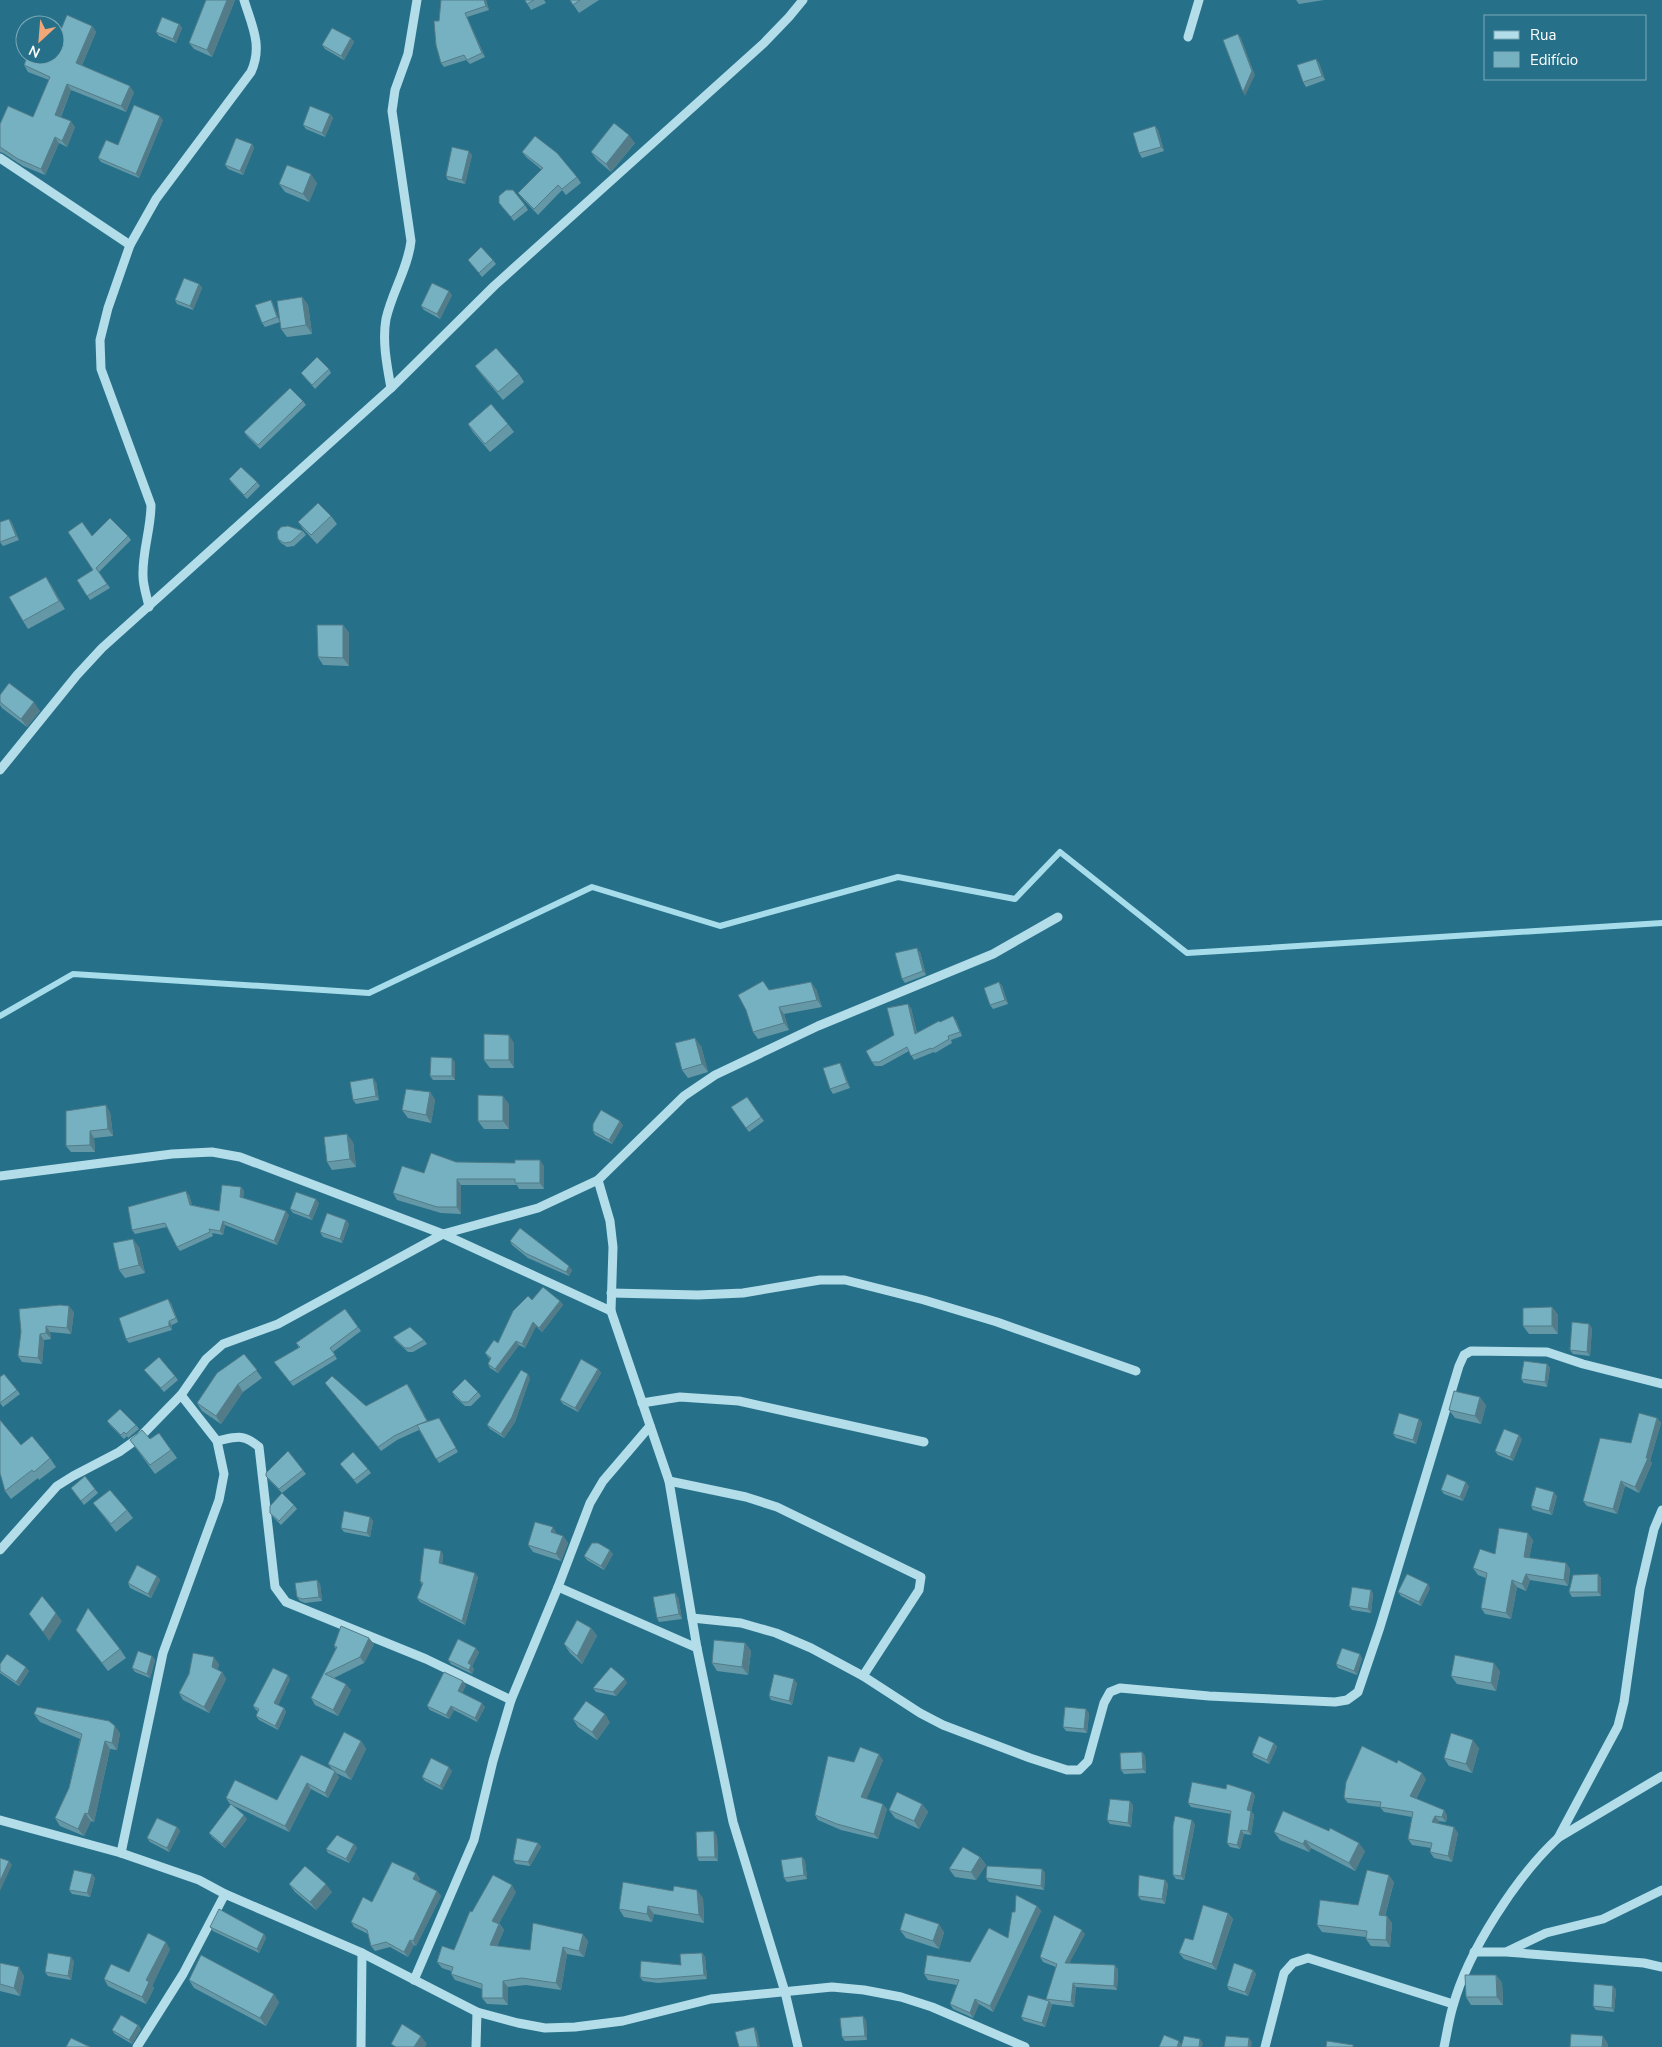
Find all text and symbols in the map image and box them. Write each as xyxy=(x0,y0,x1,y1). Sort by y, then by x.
north arrow xyxy=(15,15,65,65)
legend xyxy=(1484,15,1647,80)
text: Rua xyxy=(1530,25,1556,45)
text: N xyxy=(26,40,43,62)
text: Edifício xyxy=(1530,50,1578,70)

